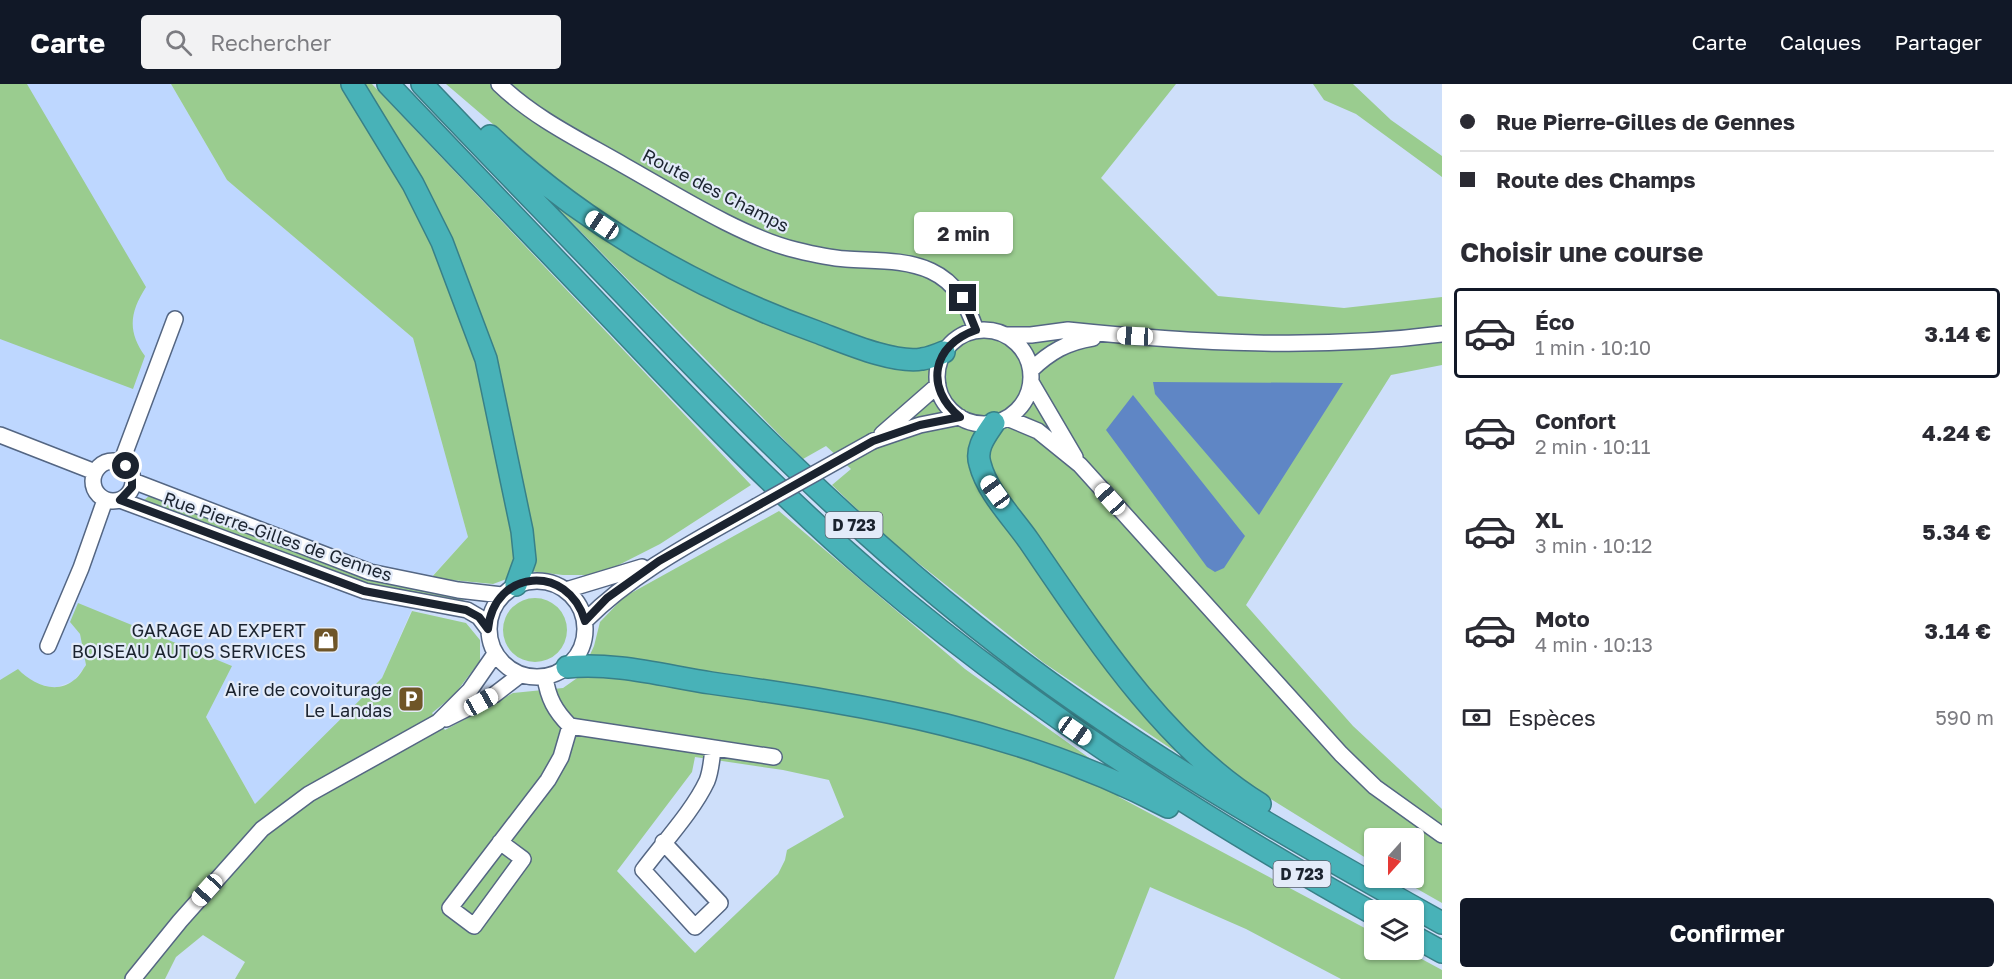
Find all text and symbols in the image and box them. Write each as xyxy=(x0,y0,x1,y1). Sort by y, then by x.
search box xyxy=(141,15,561,69)
text: Carte xyxy=(30,26,105,59)
icon: search xyxy=(162,26,195,59)
text: Rechercher xyxy=(210,29,331,56)
text: Carte xyxy=(1691,29,1747,55)
text: Calques xyxy=(1780,29,1861,55)
text: Partager xyxy=(1894,29,1982,55)
text: Rue Pierre-Gilles de Gennes xyxy=(1496,108,1795,135)
street label: Route des Champs xyxy=(639,144,793,236)
text: Route des Champs xyxy=(1496,166,1696,193)
car xyxy=(582,207,622,243)
callout: 2 min xyxy=(914,211,1012,253)
text: 2 min xyxy=(937,221,990,245)
text: Choisir une course xyxy=(1460,236,1703,268)
route end xyxy=(949,284,976,311)
icon: car xyxy=(1463,306,1517,360)
text: Éco xyxy=(1535,308,1574,335)
text: 3.14 € xyxy=(1924,320,1991,347)
car xyxy=(1117,326,1153,346)
text: 1 min · 10:10 xyxy=(1535,335,1651,359)
icon: car xyxy=(1463,405,1517,459)
text: Confort xyxy=(1535,407,1616,434)
text: 4.24 € xyxy=(1922,419,1991,446)
text: 2 min · 10:11 xyxy=(1535,434,1650,458)
route start xyxy=(112,452,139,479)
car xyxy=(977,472,1013,512)
car xyxy=(1091,480,1129,518)
street label: Rue Pierre-Gilles de Gennes xyxy=(161,486,395,586)
icon: car xyxy=(1463,504,1517,558)
text: XL xyxy=(1535,506,1563,533)
road number: D 723 xyxy=(826,512,882,538)
text: 5.34 € xyxy=(1922,518,1991,545)
text: 3 min · 10:12 xyxy=(1535,533,1652,557)
icon: car xyxy=(1463,603,1517,657)
text: Moto xyxy=(1535,605,1590,632)
text: 3.14 € xyxy=(1924,617,1991,644)
place label: GARAGE AD EXPERT BOISEAU AUTOS SERVICES xyxy=(72,619,306,662)
shop icon: GARAGE AD EXPERT BOISEAU AUTOS SERVICES xyxy=(311,625,341,655)
text: 4 min · 10:13 xyxy=(1535,632,1653,656)
place label: Aire de covoiturage Le Landas xyxy=(225,678,392,721)
parking icon: Aire de covoiturage Le Landas xyxy=(396,684,426,714)
car xyxy=(461,685,501,719)
icon: cash xyxy=(1460,701,1493,734)
text: Espèces xyxy=(1508,704,1596,731)
text: 590 m xyxy=(1935,705,1994,729)
car xyxy=(1055,713,1095,749)
north arrow xyxy=(1364,828,1424,888)
map controls xyxy=(1364,828,1424,960)
road number: D 723 xyxy=(1274,861,1330,887)
car xyxy=(188,871,226,909)
button: Confirmer xyxy=(1460,898,1994,967)
button: layers xyxy=(1364,900,1424,960)

